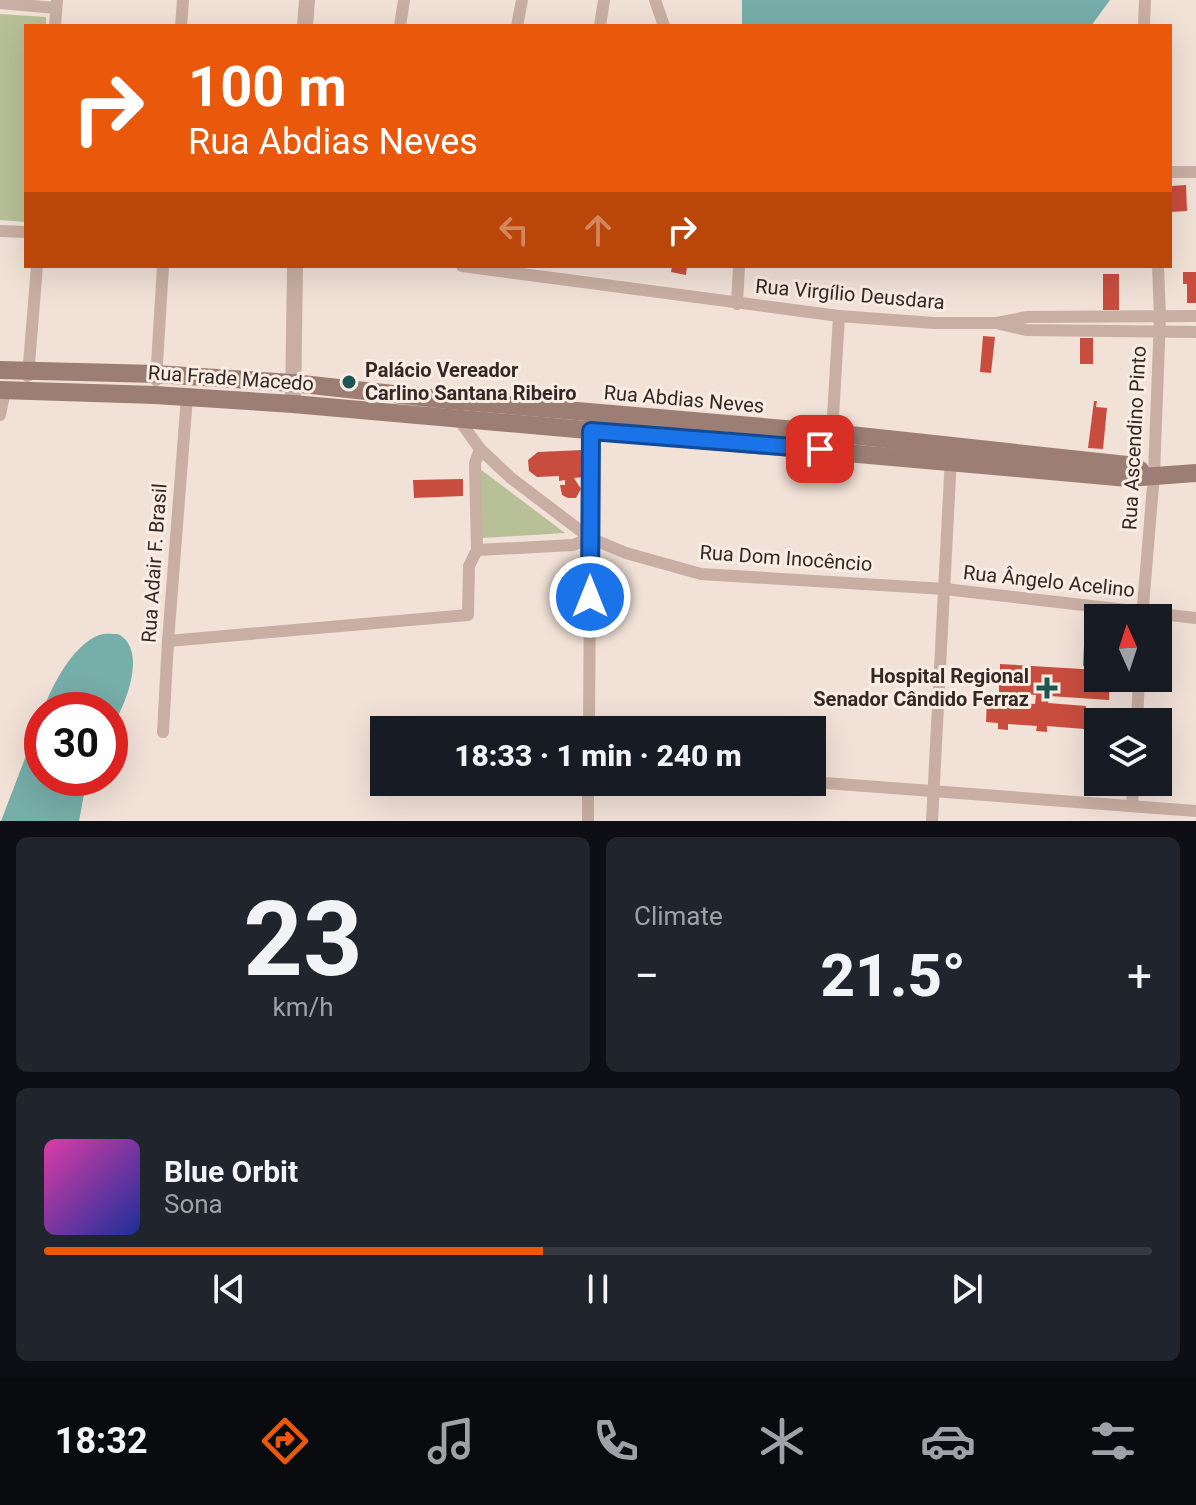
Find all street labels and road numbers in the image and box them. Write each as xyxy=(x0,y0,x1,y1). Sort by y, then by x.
street label: Rua Virgílio Deusdara xyxy=(754,274,946,314)
street label: Rua Ascendino Pinto xyxy=(1117,345,1151,531)
street label: Rua Frade Macedo xyxy=(147,360,315,396)
street label: Rua Abdias Neves xyxy=(603,380,765,418)
street label: Rua Adair F. Brasil xyxy=(136,482,172,644)
street label: Rua Dom Inocêncio xyxy=(699,540,873,576)
street label: Rua Ângelo Acelino xyxy=(962,560,1136,602)

